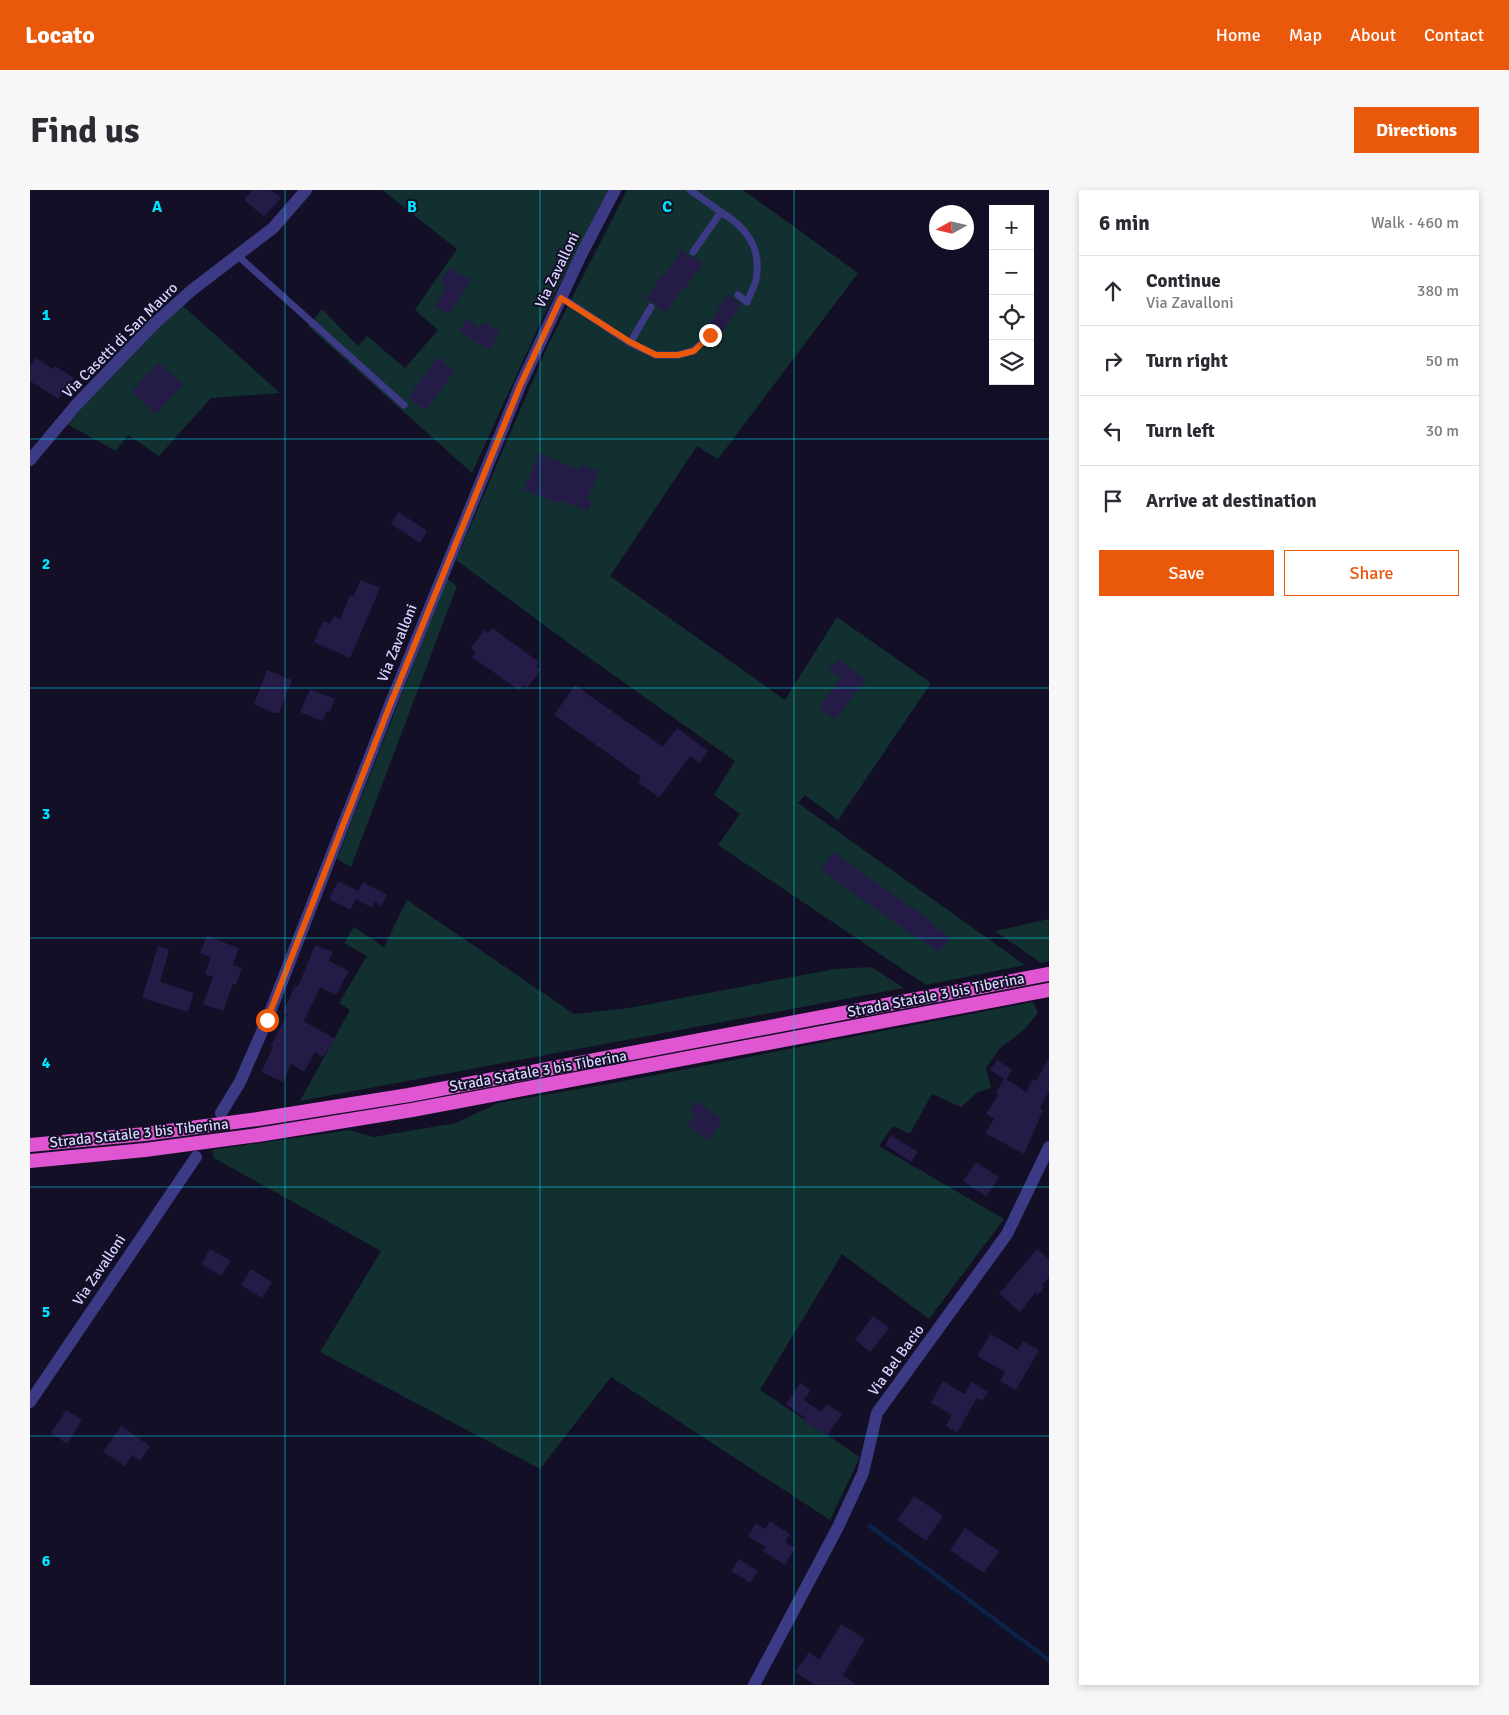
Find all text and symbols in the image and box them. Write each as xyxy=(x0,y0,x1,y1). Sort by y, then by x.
text: Locato xyxy=(25,20,95,50)
text: Home xyxy=(1216,24,1261,46)
text: Map xyxy=(1289,24,1322,46)
text: About xyxy=(1350,24,1396,46)
text: Contact xyxy=(1424,24,1484,46)
button: Directions xyxy=(1354,107,1479,153)
text: Find us xyxy=(30,109,140,152)
text: A xyxy=(152,197,163,217)
text: B xyxy=(407,197,417,217)
text: C xyxy=(662,197,672,217)
north arrow xyxy=(929,205,974,250)
map controls xyxy=(989,205,1034,385)
button: + xyxy=(989,205,1034,250)
text: 6 min xyxy=(1099,210,1150,236)
text: Walk · 460 m xyxy=(1371,213,1459,233)
street label: Via Zavalloni xyxy=(531,229,583,311)
button: − xyxy=(989,250,1034,295)
text: Continue xyxy=(1146,269,1221,293)
icon: ahead xyxy=(1099,277,1127,305)
street label: Via Casetti di San Mauro xyxy=(59,278,182,401)
text: 380 m xyxy=(1417,281,1459,301)
text: Via Zavalloni xyxy=(1146,293,1234,313)
button: locate xyxy=(989,295,1034,340)
text: 1 xyxy=(42,305,51,325)
route end xyxy=(699,324,722,347)
button: layers xyxy=(989,340,1034,385)
icon: right xyxy=(1099,347,1127,375)
text: Turn right xyxy=(1146,349,1228,373)
text: 50 m xyxy=(1425,351,1459,371)
icon: left xyxy=(1099,417,1127,445)
text: Turn left xyxy=(1146,419,1215,443)
text: 30 m xyxy=(1425,421,1459,441)
icon: arrive xyxy=(1099,487,1127,515)
text: Arrive at destination xyxy=(1146,489,1317,513)
button: Save xyxy=(1099,550,1274,596)
button: Share xyxy=(1284,550,1459,596)
text: 2 xyxy=(42,554,50,574)
street label: Via Zavalloni xyxy=(373,602,421,684)
text: 3 xyxy=(42,804,50,824)
street label: Strada Statale 3 bis Tiberina xyxy=(846,969,1026,1021)
route start xyxy=(256,1009,279,1032)
street label: Strada Statale 3 bis Tiberina xyxy=(448,1047,628,1095)
text: 4 xyxy=(42,1053,51,1073)
street label: Strada Statale 3 bis Tiberina xyxy=(49,1115,229,1151)
street label: Via Zavalloni xyxy=(69,1231,129,1309)
text: 5 xyxy=(42,1302,50,1322)
street label: Via Bel Bacio xyxy=(864,1321,928,1399)
text: 6 xyxy=(42,1551,51,1571)

